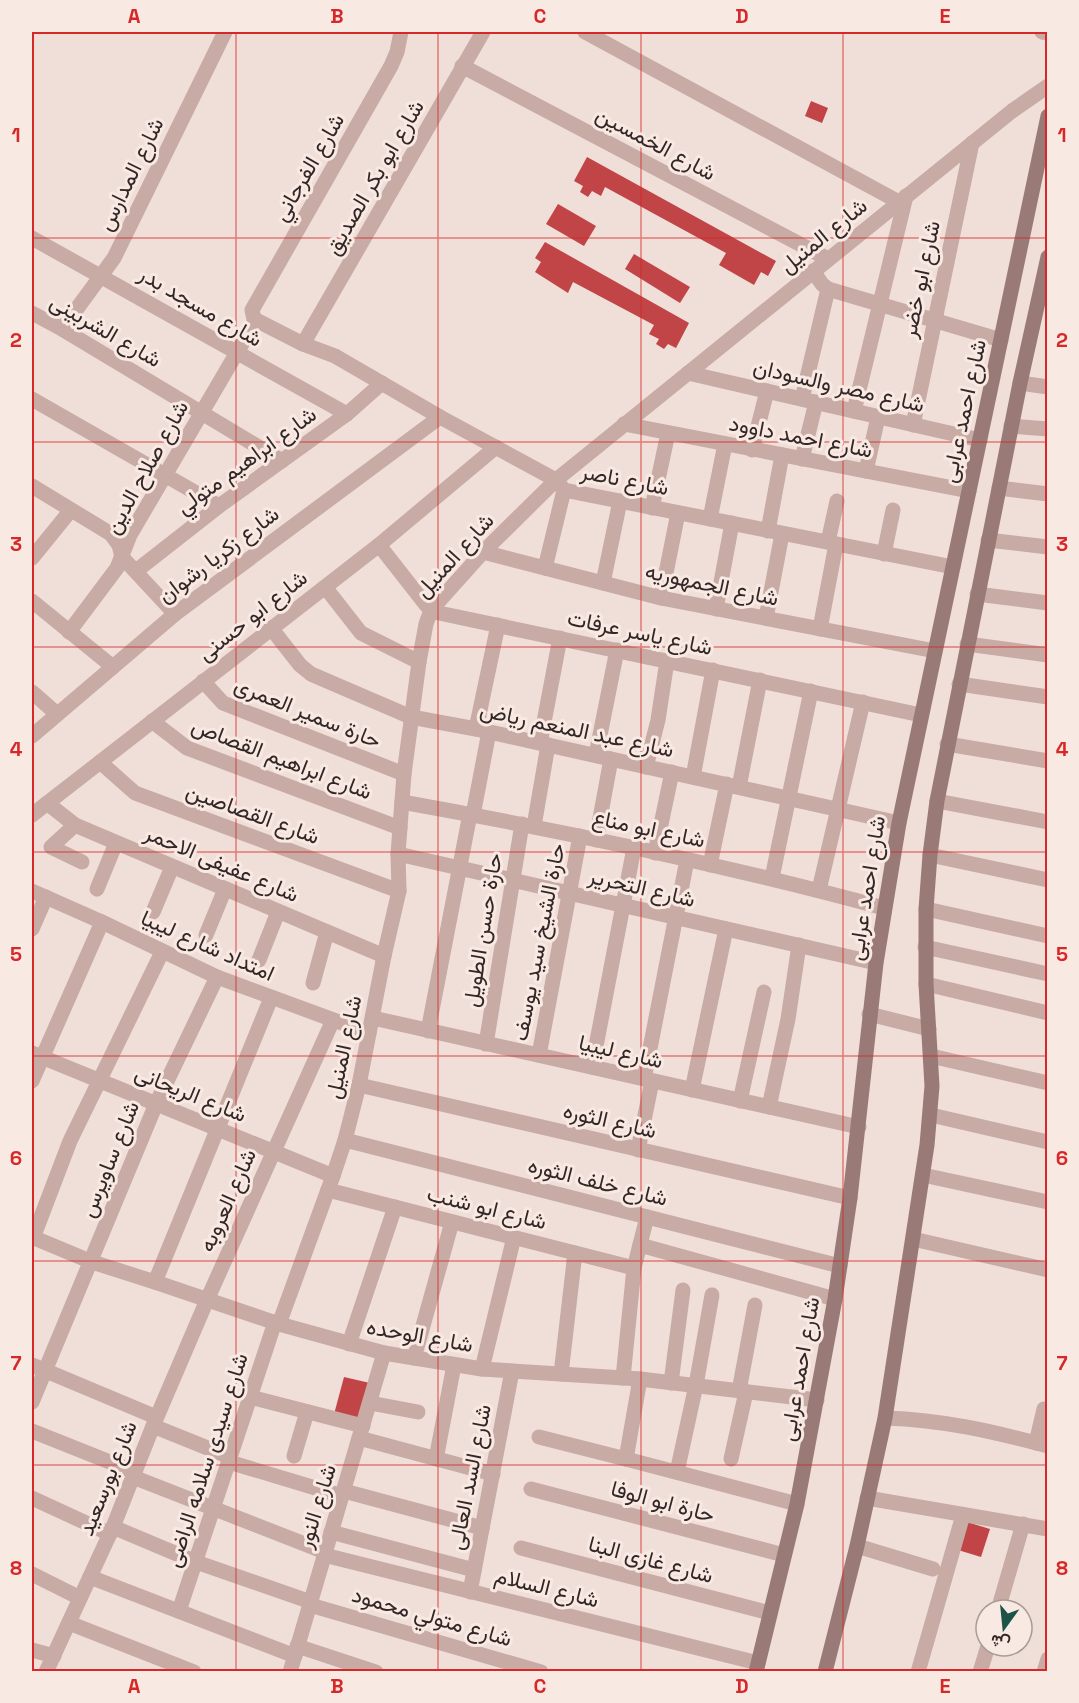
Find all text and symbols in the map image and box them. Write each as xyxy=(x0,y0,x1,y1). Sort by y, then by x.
text: A xyxy=(128,3,141,29)
text: B xyxy=(330,3,344,29)
text: C xyxy=(534,3,547,29)
text: D xyxy=(735,3,749,29)
text: E xyxy=(939,3,951,29)
street label: شارع ابو بكر الصديق xyxy=(318,94,431,260)
street label: شارع الخمسين xyxy=(591,100,721,187)
street label: شارع الفرجاني xyxy=(266,108,354,229)
street label: شارع المدارس xyxy=(91,113,170,236)
text: 1 xyxy=(11,122,21,148)
text: 1 xyxy=(1057,122,1067,148)
street label: شارع المنيل xyxy=(773,191,873,280)
street label: شارع ابو خضر xyxy=(894,218,947,341)
street label: شارع مسجد بدر xyxy=(133,259,268,354)
street label: شارع الشربينى xyxy=(45,287,167,374)
text: 2 xyxy=(10,327,22,353)
text: 2 xyxy=(1056,327,1068,353)
street label: شارع احمد عرابى xyxy=(934,337,993,486)
street label: شارع مصر والسودان xyxy=(750,352,927,419)
street label: شارع صلاح الدين xyxy=(98,395,195,539)
street label: شارع ابراهيم متولي xyxy=(170,400,325,524)
street label: شارع احمد داوود xyxy=(727,408,875,465)
street label: شارع ناصر xyxy=(578,457,671,502)
street label: شارع زكريا رشوان xyxy=(152,499,285,610)
street label: شارع المنيل xyxy=(409,507,500,604)
text: 3 xyxy=(10,531,22,557)
text: 3 xyxy=(1056,531,1068,557)
street label: شارع الجمهوريه xyxy=(643,556,781,613)
street label: شارع ابو حسنى xyxy=(191,563,313,667)
street label: شارع ياسر عرفات xyxy=(565,603,715,662)
street label: حارة سمير العمرى xyxy=(231,670,385,754)
street label: شارع عبد المنعم رياض xyxy=(477,695,677,764)
street label: شارع ابراهيم القصاص xyxy=(187,711,376,806)
text: 4 xyxy=(10,736,23,762)
text: 4 xyxy=(1056,736,1069,762)
street label: شارع القصاصين xyxy=(182,776,324,851)
street label: شارع ابو مناع xyxy=(590,802,708,855)
street label: شارع احمد عرابى xyxy=(841,814,892,962)
street label: شارع عفيفى الاحمر xyxy=(139,818,303,909)
street label: حارة الشيخ سيد يوسف xyxy=(505,841,572,1043)
street label: حارة حسن الطويل xyxy=(456,851,508,1009)
street label: شارع التحرير xyxy=(585,861,698,914)
street label: امتداد شارع ليبيا xyxy=(136,903,279,988)
text: 5 xyxy=(10,941,22,967)
text: 5 xyxy=(1056,941,1068,967)
street label: شارع المنيل xyxy=(318,993,369,1101)
street label: شارع ليبيا xyxy=(576,1028,666,1075)
street label: شارع الريحانى xyxy=(131,1058,251,1129)
street label: شارع الثوره xyxy=(560,1096,659,1145)
street label: شارع ساويرس xyxy=(73,1097,146,1222)
street label: شارع العروبه xyxy=(192,1144,263,1256)
text: 6 xyxy=(10,1145,22,1171)
text: 6 xyxy=(1056,1145,1068,1171)
street label: شارع خلف الثوره xyxy=(525,1150,671,1213)
street label: شارع ابو شنب xyxy=(424,1179,550,1236)
street label: شارع احمد عرابى xyxy=(773,1295,826,1444)
street label: شارع الوحده xyxy=(364,1312,476,1359)
street label: شارع سيدى سلامه الراضى xyxy=(158,1349,255,1571)
text: 7 xyxy=(10,1350,22,1376)
text: 7 xyxy=(1056,1350,1068,1376)
street label: شارع السد العالى xyxy=(441,1402,498,1552)
street label: شارع بورسعيد xyxy=(71,1416,144,1540)
street label: شارع النور xyxy=(290,1461,343,1553)
street label: حارة ابو الوفا xyxy=(608,1474,718,1528)
street label: شارع غازى البنا xyxy=(585,1529,716,1590)
text: 8 xyxy=(10,1555,22,1581)
text: 8 xyxy=(1056,1555,1068,1581)
street label: شارع السلام xyxy=(492,1561,602,1614)
street label: شارع متولي محمود xyxy=(347,1580,515,1657)
north arrow xyxy=(974,1598,1034,1658)
text: ش xyxy=(988,1629,1012,1655)
text: A xyxy=(128,1673,141,1699)
text: B xyxy=(330,1673,344,1699)
text: C xyxy=(534,1673,547,1699)
text: D xyxy=(735,1673,749,1699)
text: E xyxy=(939,1673,951,1699)

